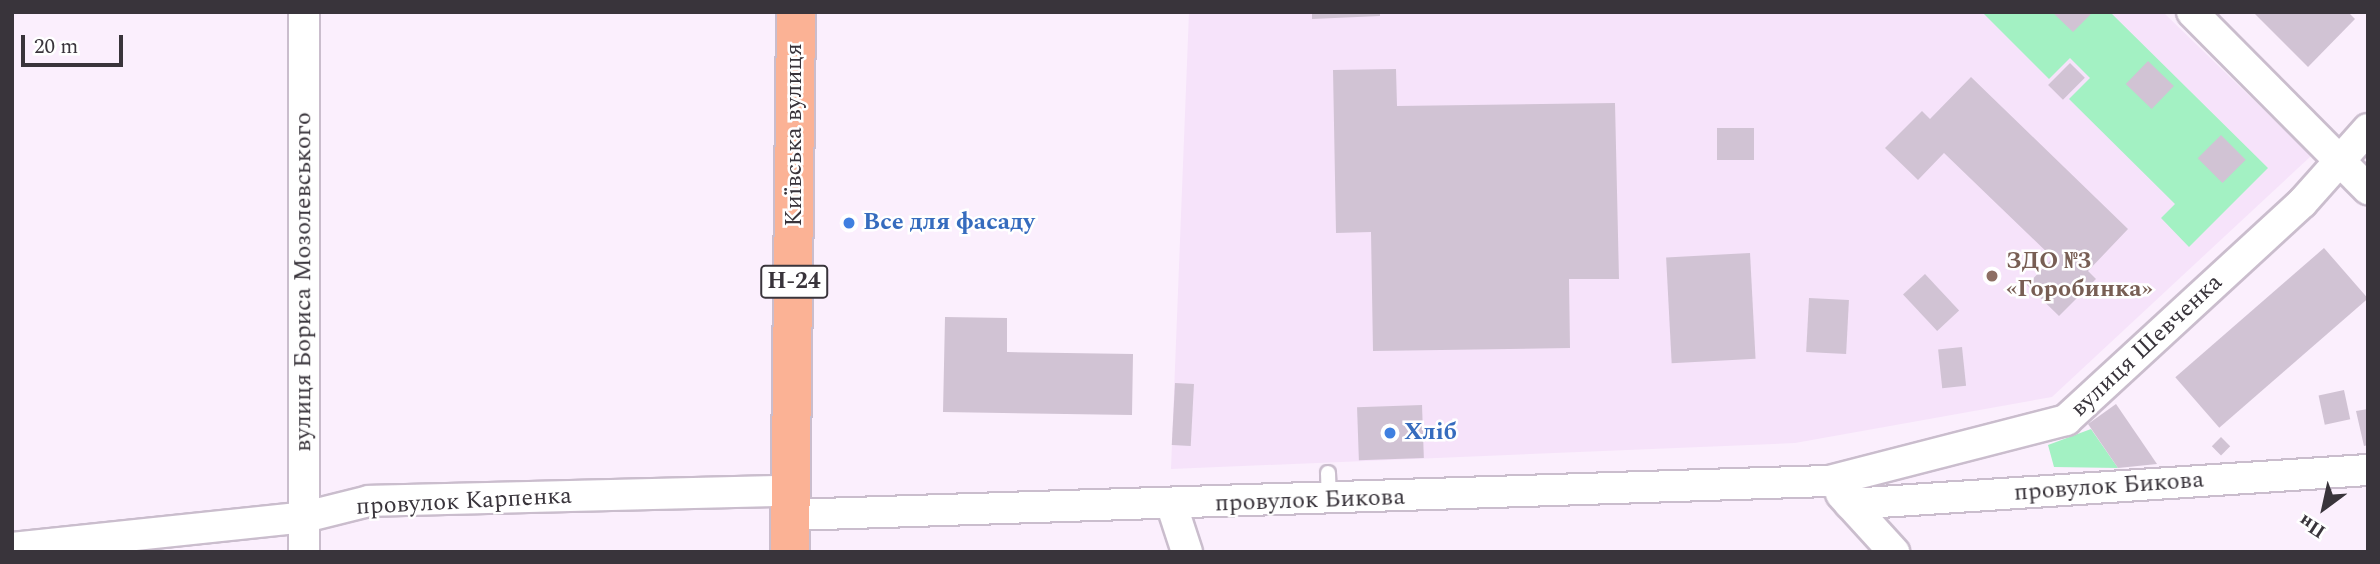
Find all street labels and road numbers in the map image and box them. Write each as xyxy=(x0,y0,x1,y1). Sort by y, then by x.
street label: Київська вулиця xyxy=(781,43,809,227)
street label: вулиця Бориса Мозолевського xyxy=(290,112,318,452)
road number: Н-24 xyxy=(759,262,829,302)
street label: вулиця Шевченка xyxy=(2065,268,2229,424)
street label: провулок Бикова xyxy=(2013,466,2205,508)
street label: провулок Карпенка xyxy=(355,482,573,522)
street label: провулок Бикова xyxy=(1214,483,1406,519)

